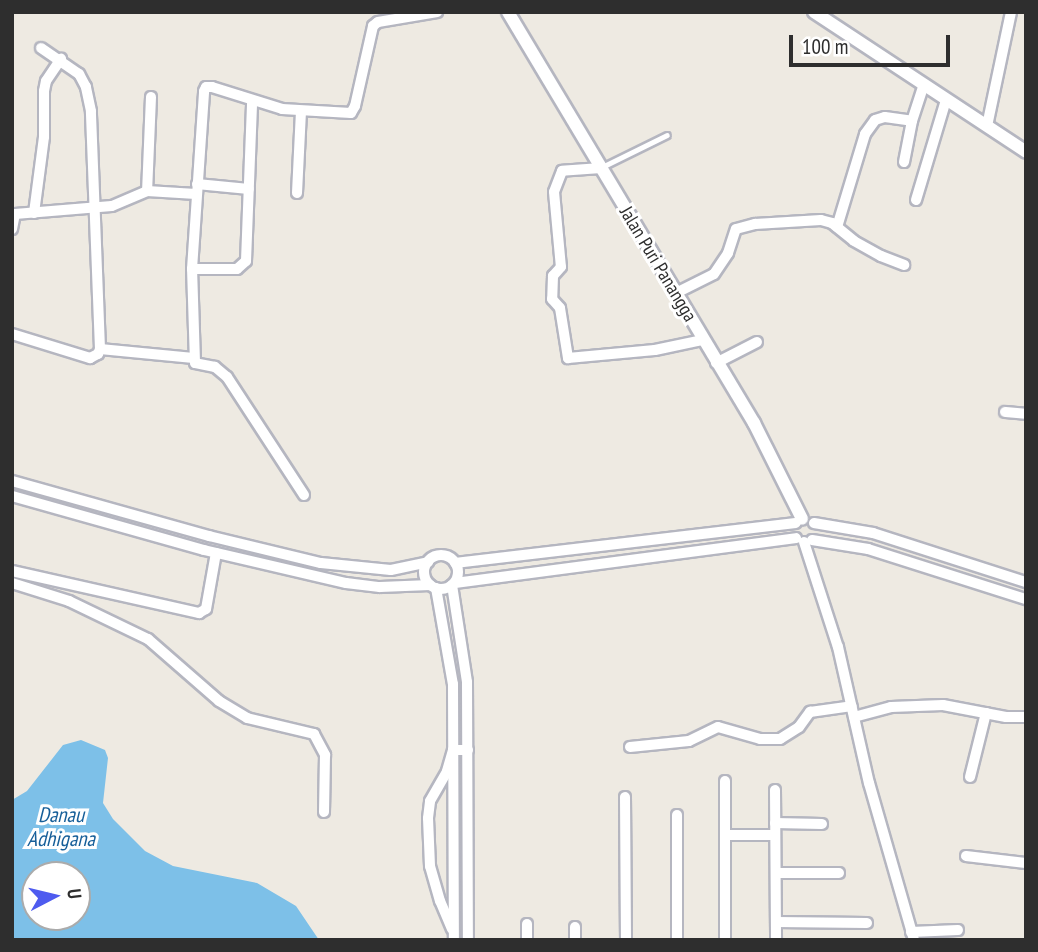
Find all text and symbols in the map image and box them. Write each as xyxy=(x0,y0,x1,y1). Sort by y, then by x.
scale bar xyxy=(793,21,954,65)
text: 100 m xyxy=(802,33,848,60)
street label: Jalan Puri Panangga xyxy=(615,202,701,326)
water label: Danau Adhigana xyxy=(27,802,95,852)
north arrow xyxy=(21,861,91,931)
text: U xyxy=(62,887,87,900)

